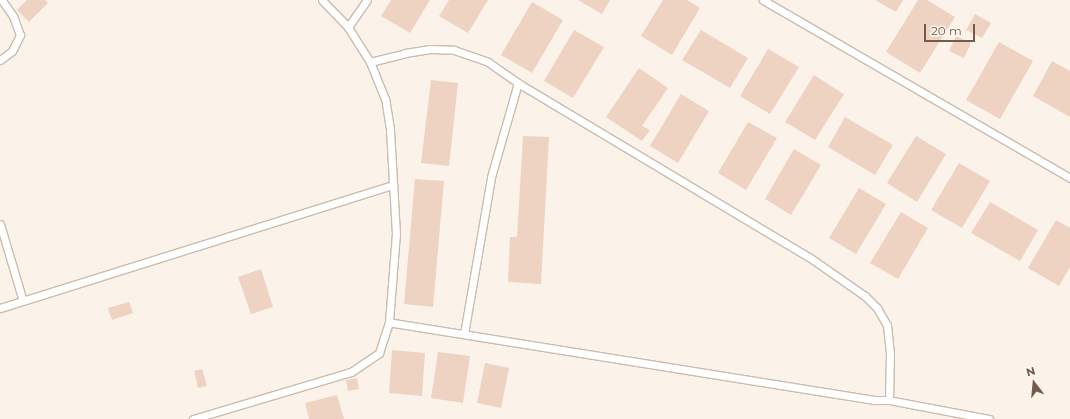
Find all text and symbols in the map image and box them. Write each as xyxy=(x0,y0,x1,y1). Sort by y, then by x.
scale bar xyxy=(926,16,977,42)
text: 20 m xyxy=(931,23,962,38)
north arrow xyxy=(1014,363,1054,403)
text: N xyxy=(1024,364,1037,379)

